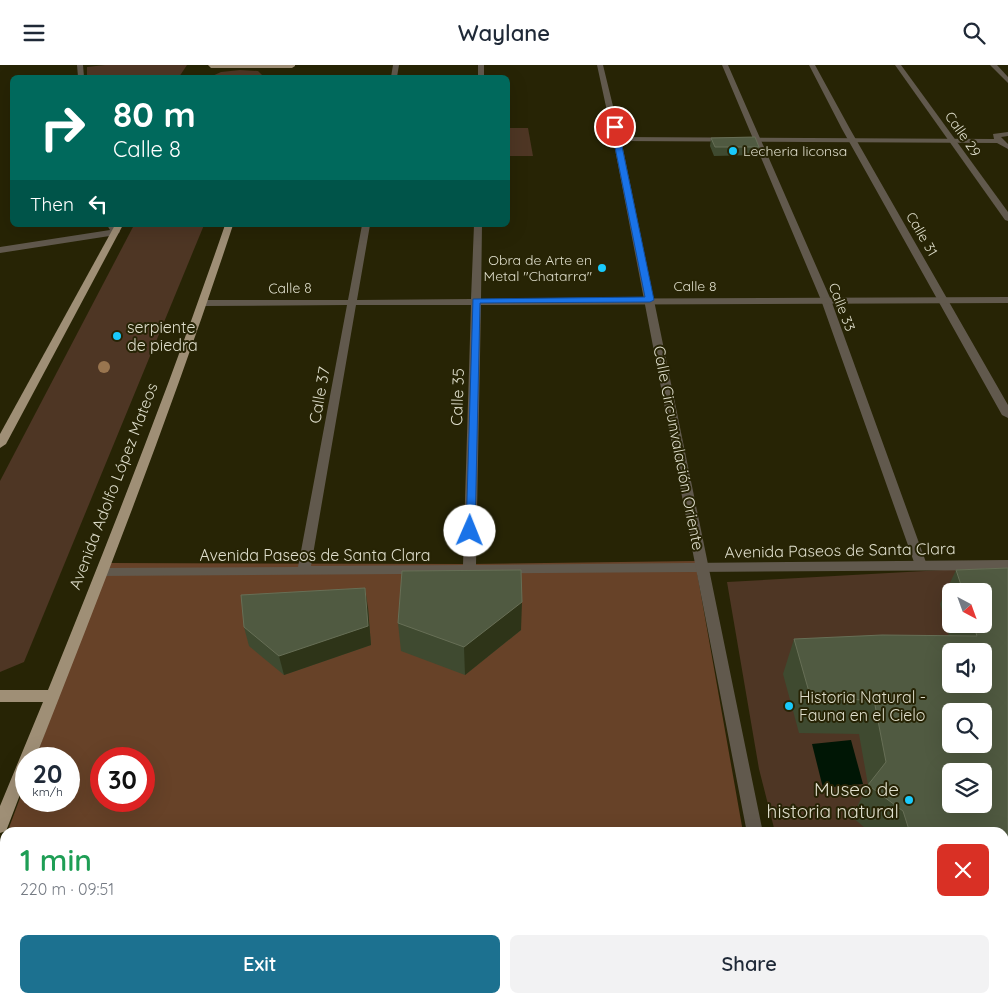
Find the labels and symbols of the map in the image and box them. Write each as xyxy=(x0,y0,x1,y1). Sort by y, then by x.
pin xyxy=(594,106,636,148)
street label: Calle 29 xyxy=(941,108,985,160)
place label: Lecheria liconsa xyxy=(743,142,847,160)
marker: Lecheria liconsa xyxy=(727,145,739,157)
street label: Calle 31 xyxy=(902,209,942,259)
place label: Obra de Arte en Metal "Chatarra" xyxy=(484,251,592,285)
marker: Obra de Arte en Metal "Chatarra" xyxy=(596,262,608,274)
street label: Calle 8 xyxy=(673,277,717,295)
street label: Calle 8 xyxy=(268,279,312,297)
street label: Calle 33 xyxy=(825,280,859,334)
place label: serpiente de piedra xyxy=(127,317,198,355)
marker: serpiente de piedra xyxy=(111,330,123,342)
street label: Calle Circunvalación Oriente xyxy=(649,344,709,552)
street label: Calle 37 xyxy=(304,365,334,425)
street label: Calle 35 xyxy=(446,368,468,426)
street label: Avenida Adolfo López Mateos xyxy=(64,380,162,592)
position arrow xyxy=(443,504,495,556)
street label: Avenida Paseos de Santa Clara xyxy=(724,538,956,562)
street label: Avenida Paseos de Santa Clara xyxy=(199,545,431,565)
north arrow xyxy=(942,583,992,633)
place label: Historia Natural - Fauna en el Cielo xyxy=(799,687,926,725)
marker: Historia Natural - Fauna en el Cielo xyxy=(783,700,795,712)
speed limit sign: 30 xyxy=(90,747,155,812)
place label: Museo de historia natural xyxy=(767,777,899,823)
marker: Museo de historia natural xyxy=(903,794,915,806)

